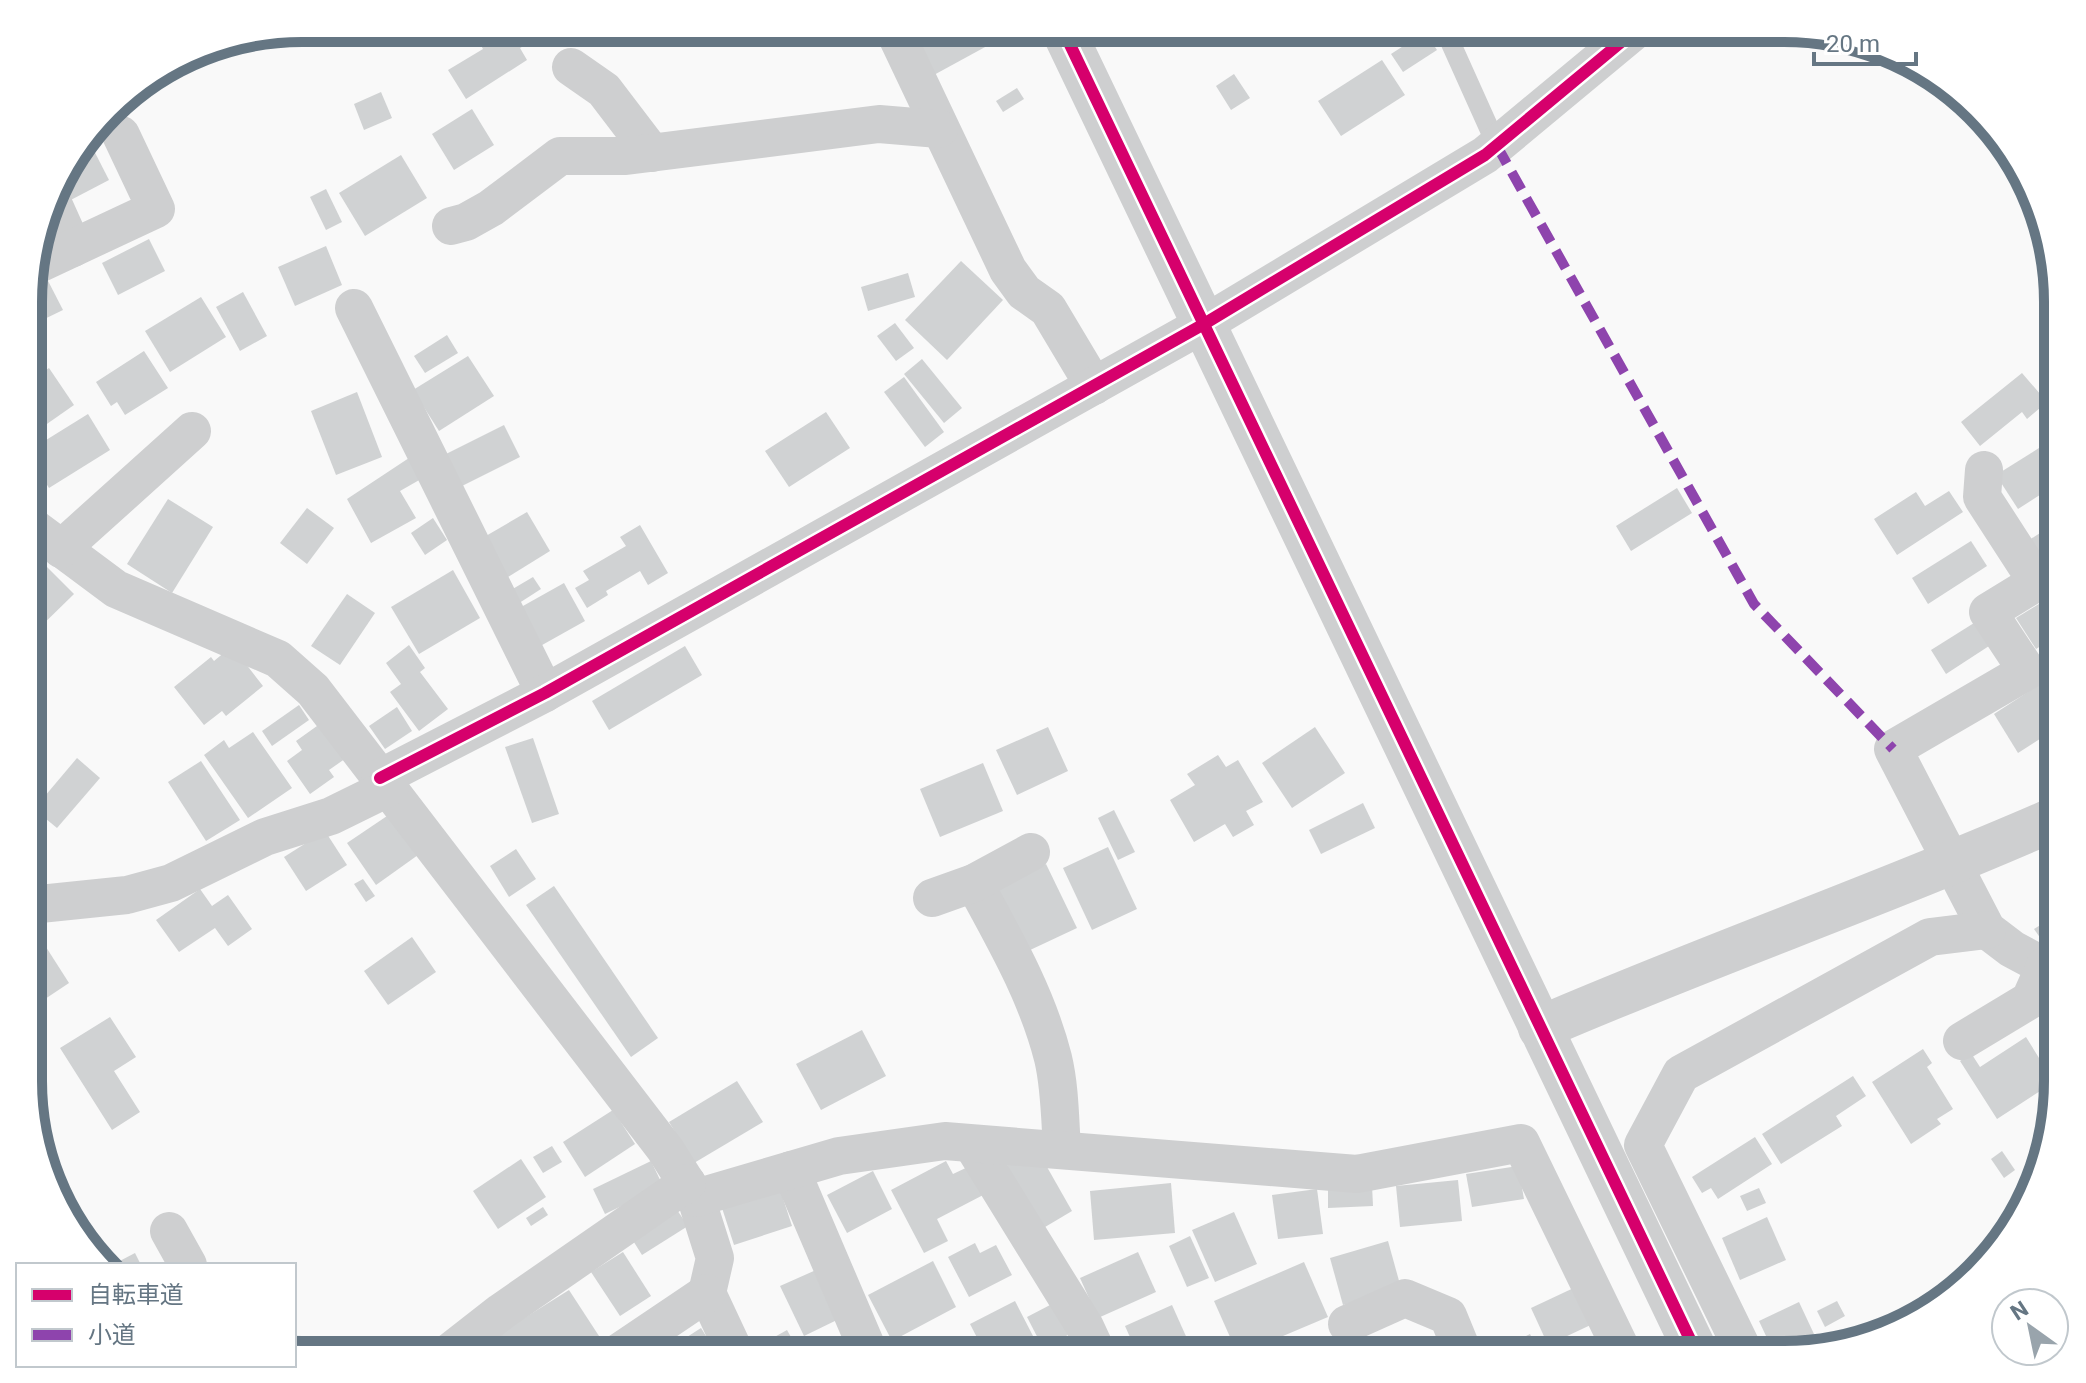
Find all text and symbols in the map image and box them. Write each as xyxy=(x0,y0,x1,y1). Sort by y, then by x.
scale bar xyxy=(1814,16,1916,66)
text: 20 m xyxy=(1826,30,1880,58)
legend xyxy=(16,1263,296,1367)
text: 自転車道 xyxy=(88,1281,184,1309)
north arrow xyxy=(1990,1287,2070,1367)
text: N xyxy=(2006,1296,2033,1325)
text: 小道 xyxy=(88,1321,136,1349)

